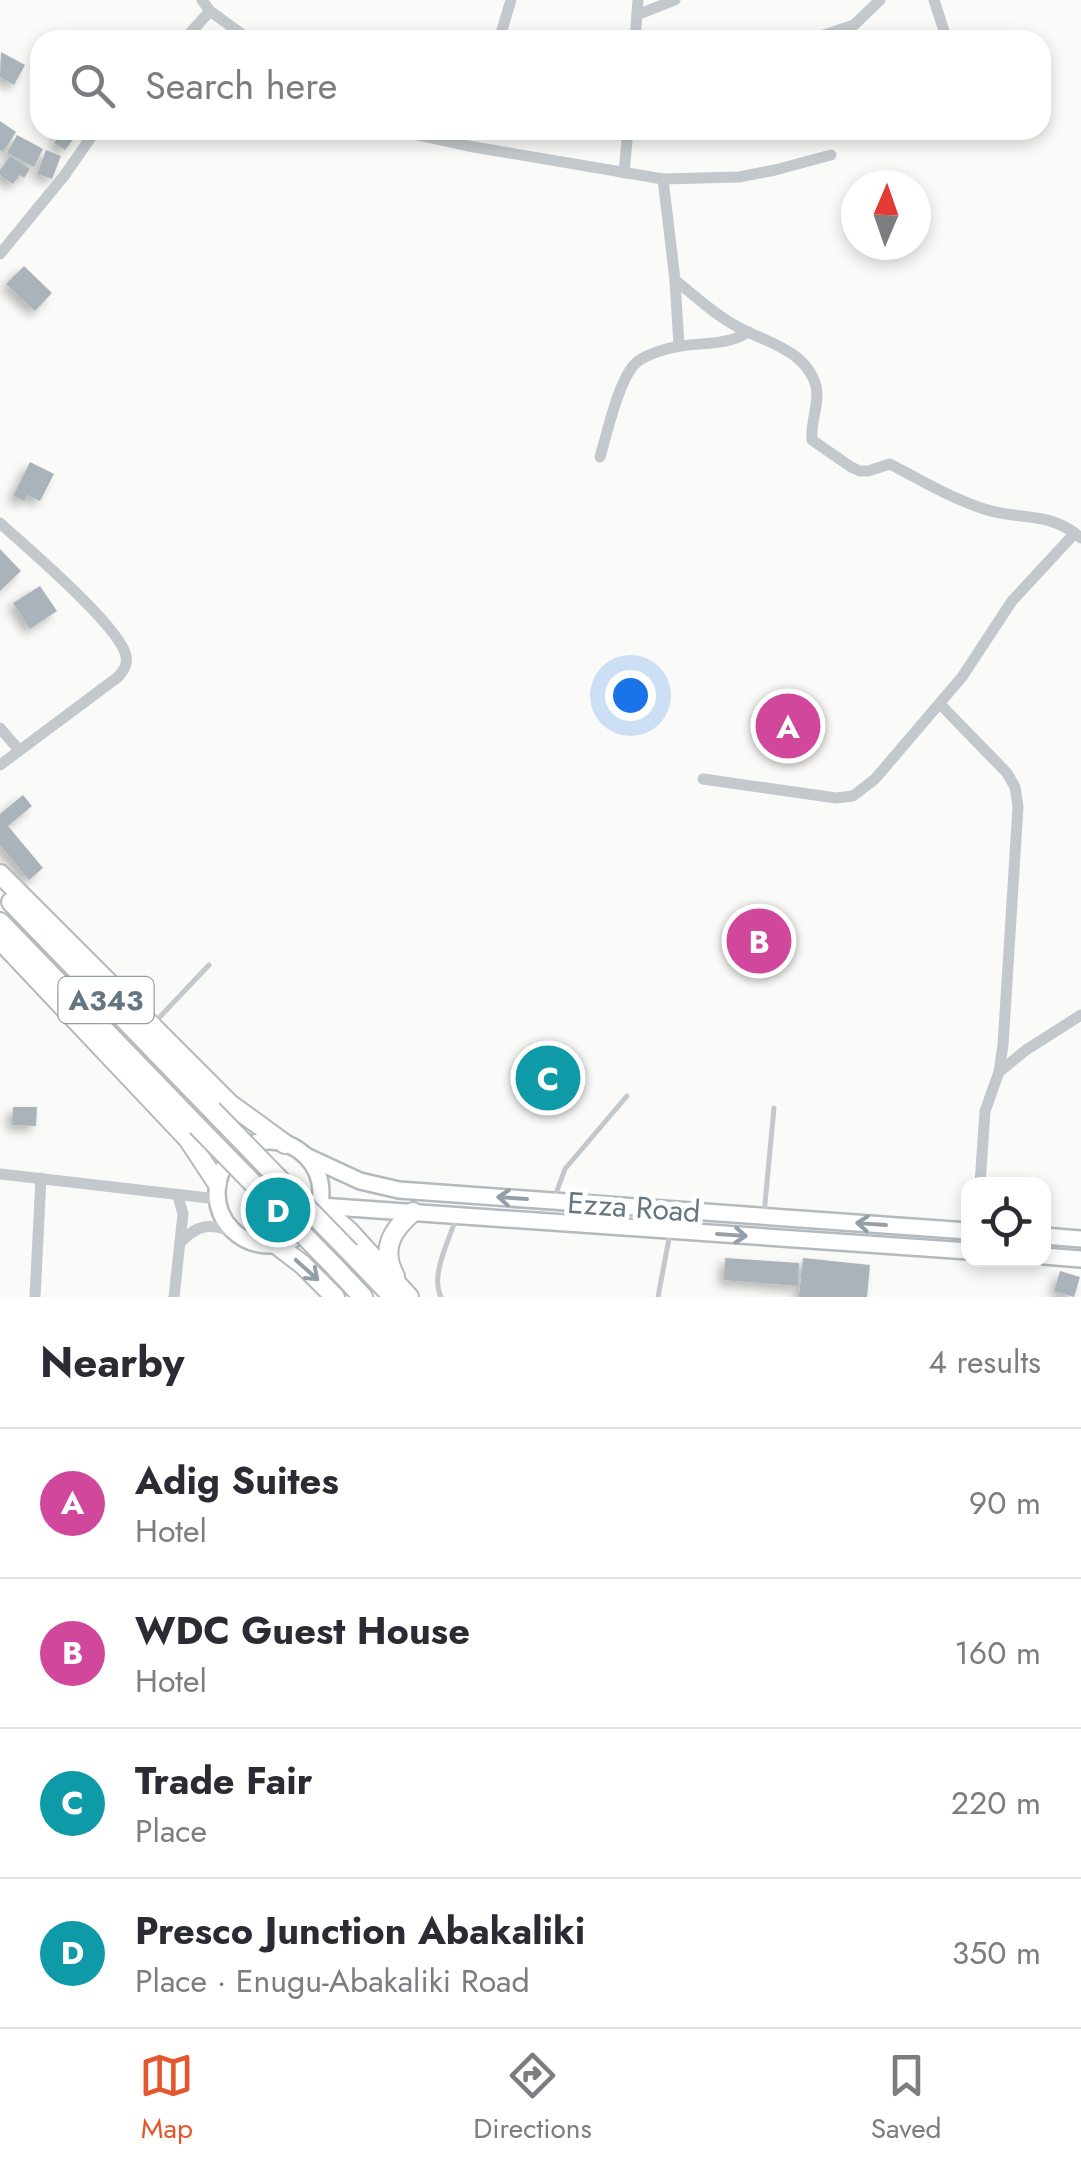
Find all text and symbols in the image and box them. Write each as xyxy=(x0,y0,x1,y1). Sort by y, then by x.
search box xyxy=(30,30,1051,140)
icon: search xyxy=(65,58,120,113)
text: Search here xyxy=(145,58,337,113)
north arrow xyxy=(841,170,931,260)
your location xyxy=(605,670,656,721)
pin: A xyxy=(756,688,820,764)
pin: B xyxy=(726,904,792,978)
road number: A343 xyxy=(58,977,154,1023)
pin: C xyxy=(516,1040,580,1116)
pin: D xyxy=(246,1172,310,1248)
map controls xyxy=(961,1177,1051,1267)
button: locate xyxy=(961,1177,1051,1267)
street label: Ezza Road xyxy=(566,1181,702,1233)
one-way arrow xyxy=(497,1189,529,1208)
one-way arrow xyxy=(856,1215,888,1234)
one-way arrow xyxy=(715,1225,747,1244)
one-way arrow xyxy=(294,1258,318,1282)
text: Nearby xyxy=(40,1332,184,1393)
text: 4 results xyxy=(928,1339,1041,1385)
text: Adig Suites xyxy=(135,1453,339,1508)
text: A xyxy=(61,1480,84,1526)
text: 90 m xyxy=(969,1480,1041,1526)
text: Hotel xyxy=(135,1508,207,1554)
text: WDC Guest House xyxy=(135,1603,470,1658)
text: B xyxy=(62,1630,83,1676)
text: 160 m xyxy=(954,1630,1041,1676)
text: Hotel xyxy=(135,1658,207,1704)
text: Trade Fair xyxy=(135,1753,312,1808)
text: C xyxy=(61,1780,84,1826)
text: 220 m xyxy=(951,1780,1041,1826)
text: Place xyxy=(135,1808,207,1854)
text: Presco Junction Abakaliki xyxy=(135,1903,585,1958)
text: D xyxy=(61,1930,84,1976)
text: 350 m xyxy=(952,1930,1041,1976)
text: Place · Enugu-Abakaliki Road xyxy=(135,1958,530,2004)
tab: Map xyxy=(139,2048,194,2149)
tab: Directions xyxy=(473,2048,592,2149)
tab: Saved xyxy=(871,2048,942,2149)

